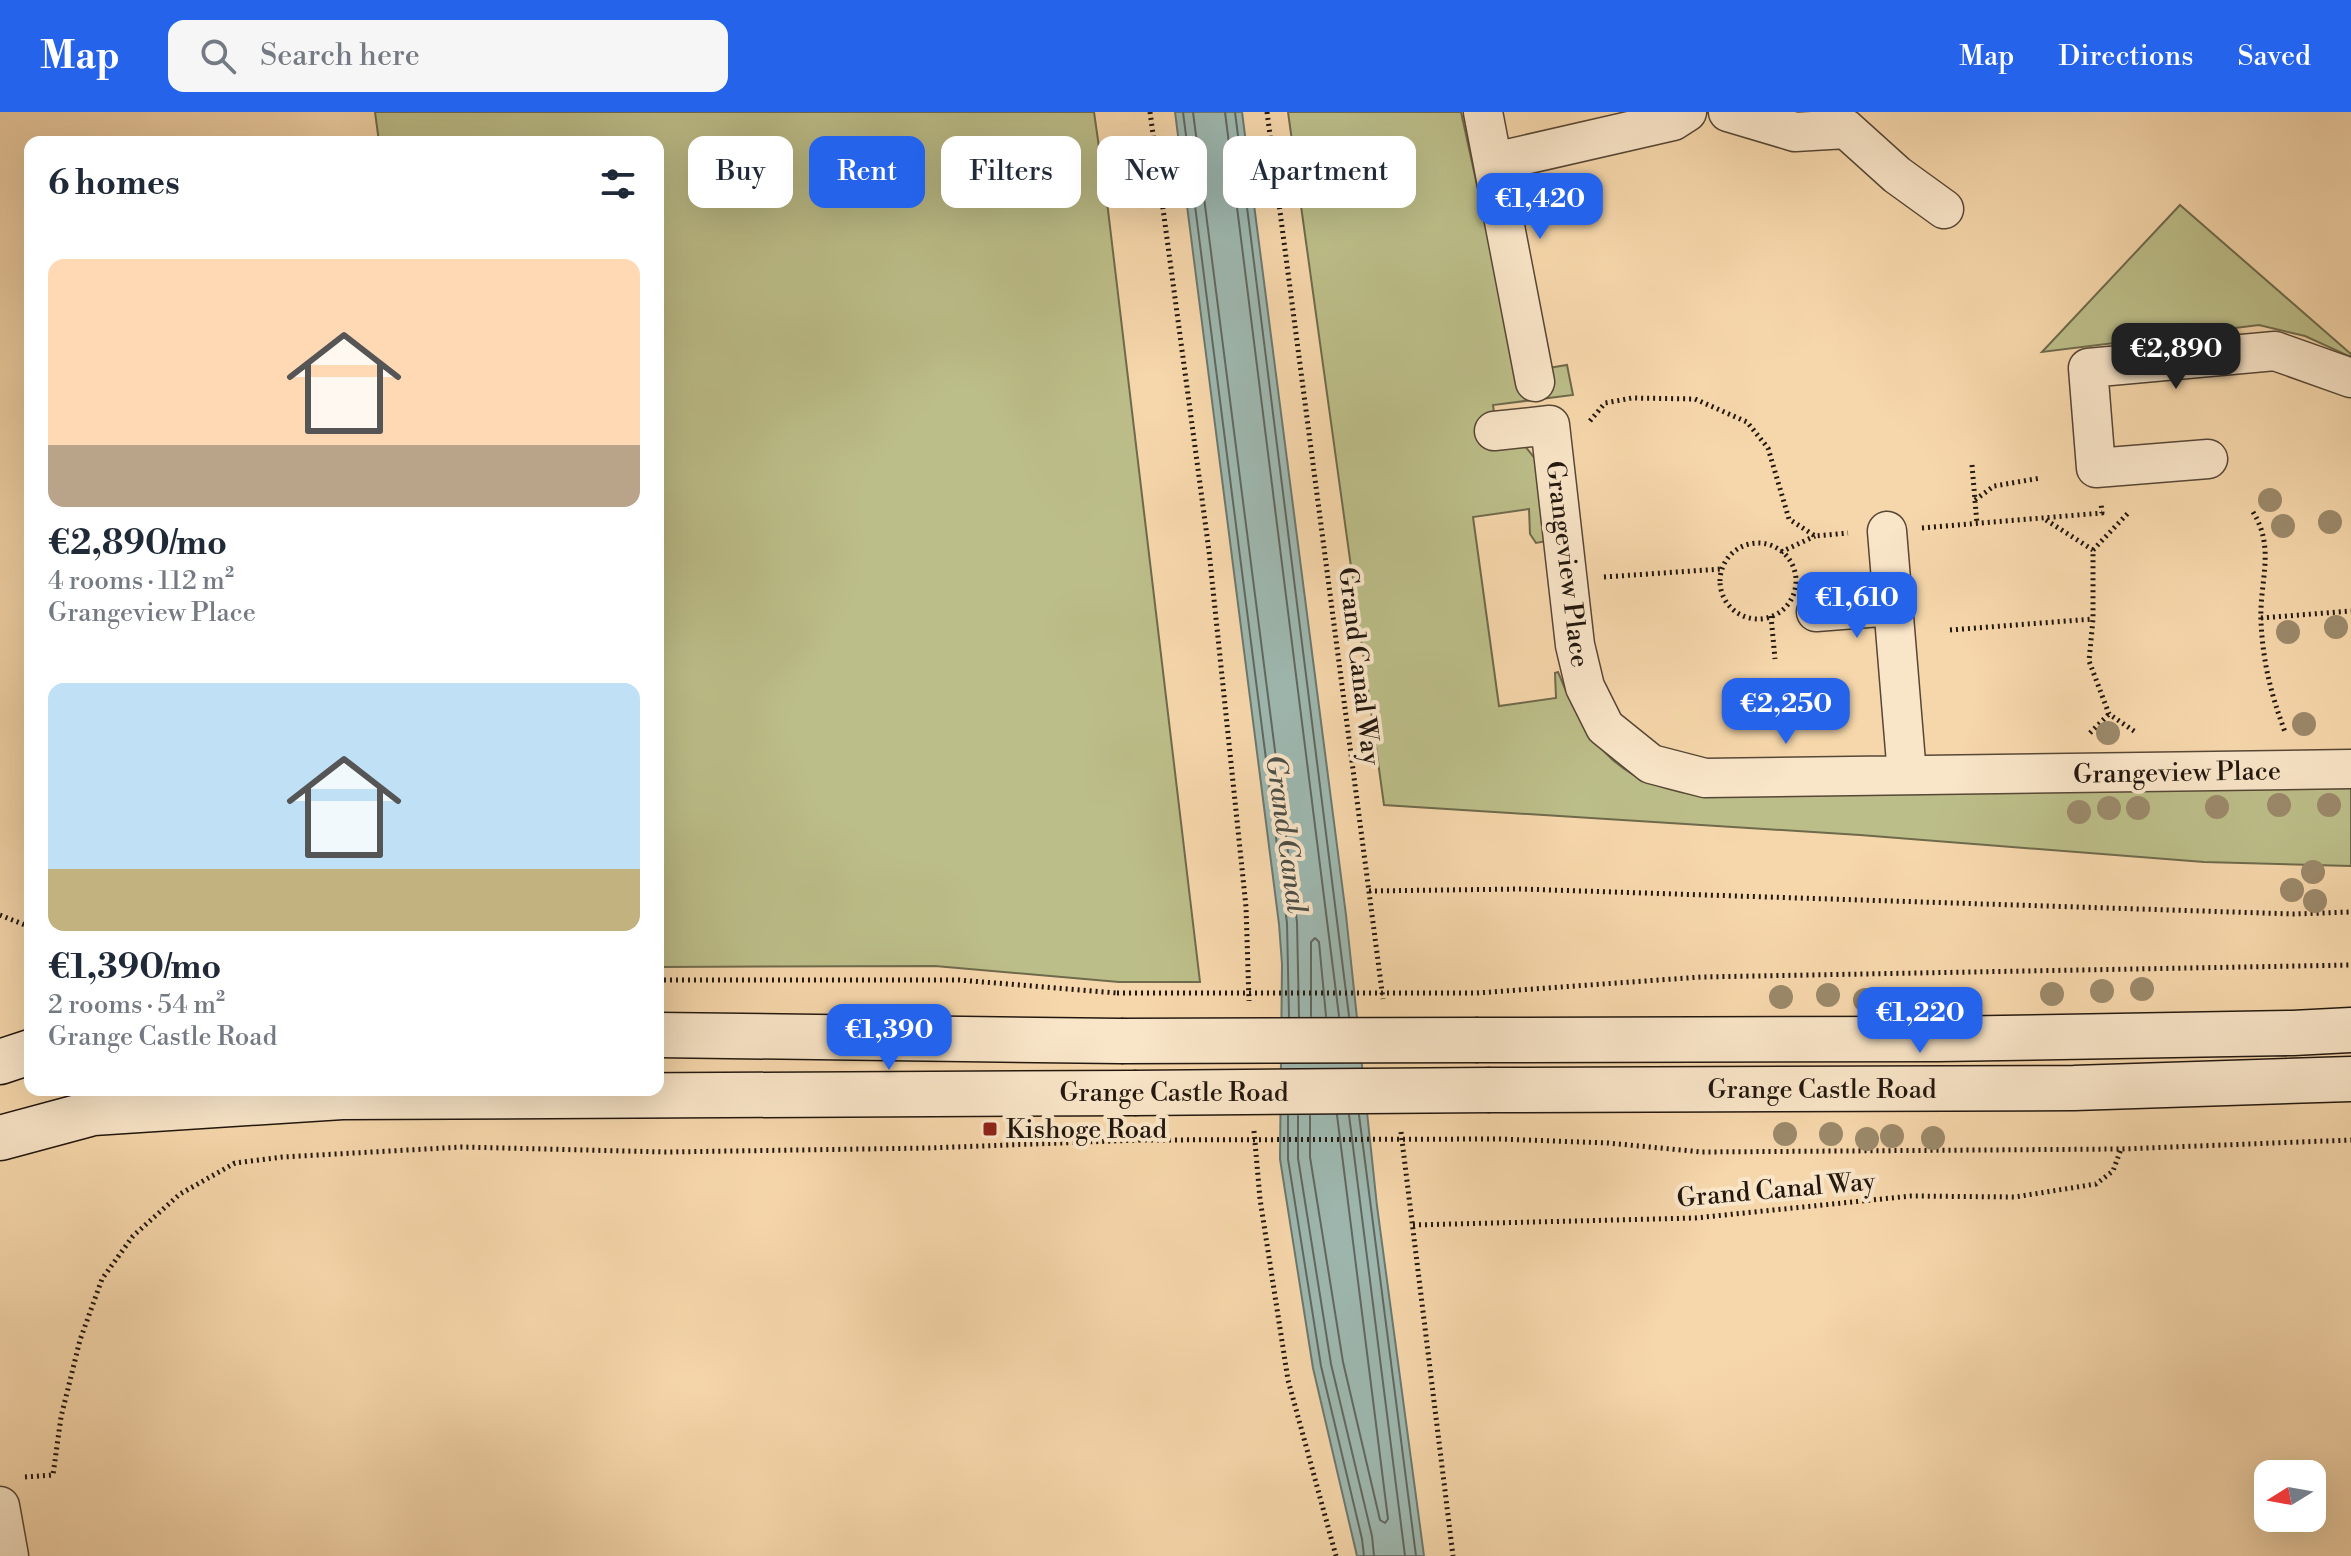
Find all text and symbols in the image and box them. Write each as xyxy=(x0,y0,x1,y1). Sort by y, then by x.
search box xyxy=(168,20,728,92)
text: Map xyxy=(40,33,120,80)
icon: search xyxy=(196,34,240,78)
text: Search here xyxy=(260,37,420,75)
text: Map xyxy=(1959,39,2014,74)
text: Directions xyxy=(2058,39,2193,74)
text: Saved xyxy=(2237,39,2311,74)
chip: Buy xyxy=(688,136,793,208)
chip: Rent xyxy=(809,136,925,208)
chip: Filters xyxy=(941,136,1081,208)
chip: New xyxy=(1097,136,1207,208)
chip: Apartment xyxy=(1223,136,1416,208)
icon: filters xyxy=(596,162,640,206)
text: 6 homes xyxy=(48,163,180,205)
pin: €1,420 xyxy=(1475,173,1605,241)
text: €1,420 xyxy=(1495,183,1585,215)
icon: home xyxy=(272,311,416,455)
pin: €2,890 xyxy=(2111,323,2241,391)
text: €2,890 xyxy=(2129,333,2223,365)
street label: Grangeview Place xyxy=(1538,459,1596,669)
text: €2,890/mo xyxy=(48,523,227,565)
text: 4 rooms · 112 m² xyxy=(48,565,234,597)
street label: Grand Canal Way xyxy=(1331,565,1387,767)
pin: €1,610 xyxy=(1792,572,1922,640)
text: €1,610 xyxy=(1815,582,1899,614)
text: Grangeview Place xyxy=(48,597,256,629)
pin: €2,250 xyxy=(1721,678,1851,746)
text: €2,250 xyxy=(1740,688,1832,720)
icon: home xyxy=(272,735,416,879)
water label: Grand Canal xyxy=(1257,753,1314,916)
street label: Grangeview Place xyxy=(2073,755,2281,791)
text: €1,390/mo xyxy=(48,947,221,989)
pin: €1,220 xyxy=(1855,987,1985,1055)
text: 2 rooms · 54 m² xyxy=(48,989,225,1021)
text: €1,220 xyxy=(1875,997,1965,1029)
pin: €1,390 xyxy=(824,1004,954,1072)
text: €1,390 xyxy=(845,1014,933,1046)
text: Grange Castle Road xyxy=(48,1021,277,1053)
street label: Grange Castle Road xyxy=(1707,1074,1937,1106)
street label: Grange Castle Road xyxy=(1059,1077,1289,1109)
place label: Kishoge Road xyxy=(1006,1114,1167,1146)
marker: Kishoge Road xyxy=(981,1120,999,1138)
street label: Grand Canal Way xyxy=(1675,1165,1877,1215)
north arrow xyxy=(2254,1460,2326,1532)
map controls xyxy=(2254,1460,2326,1532)

